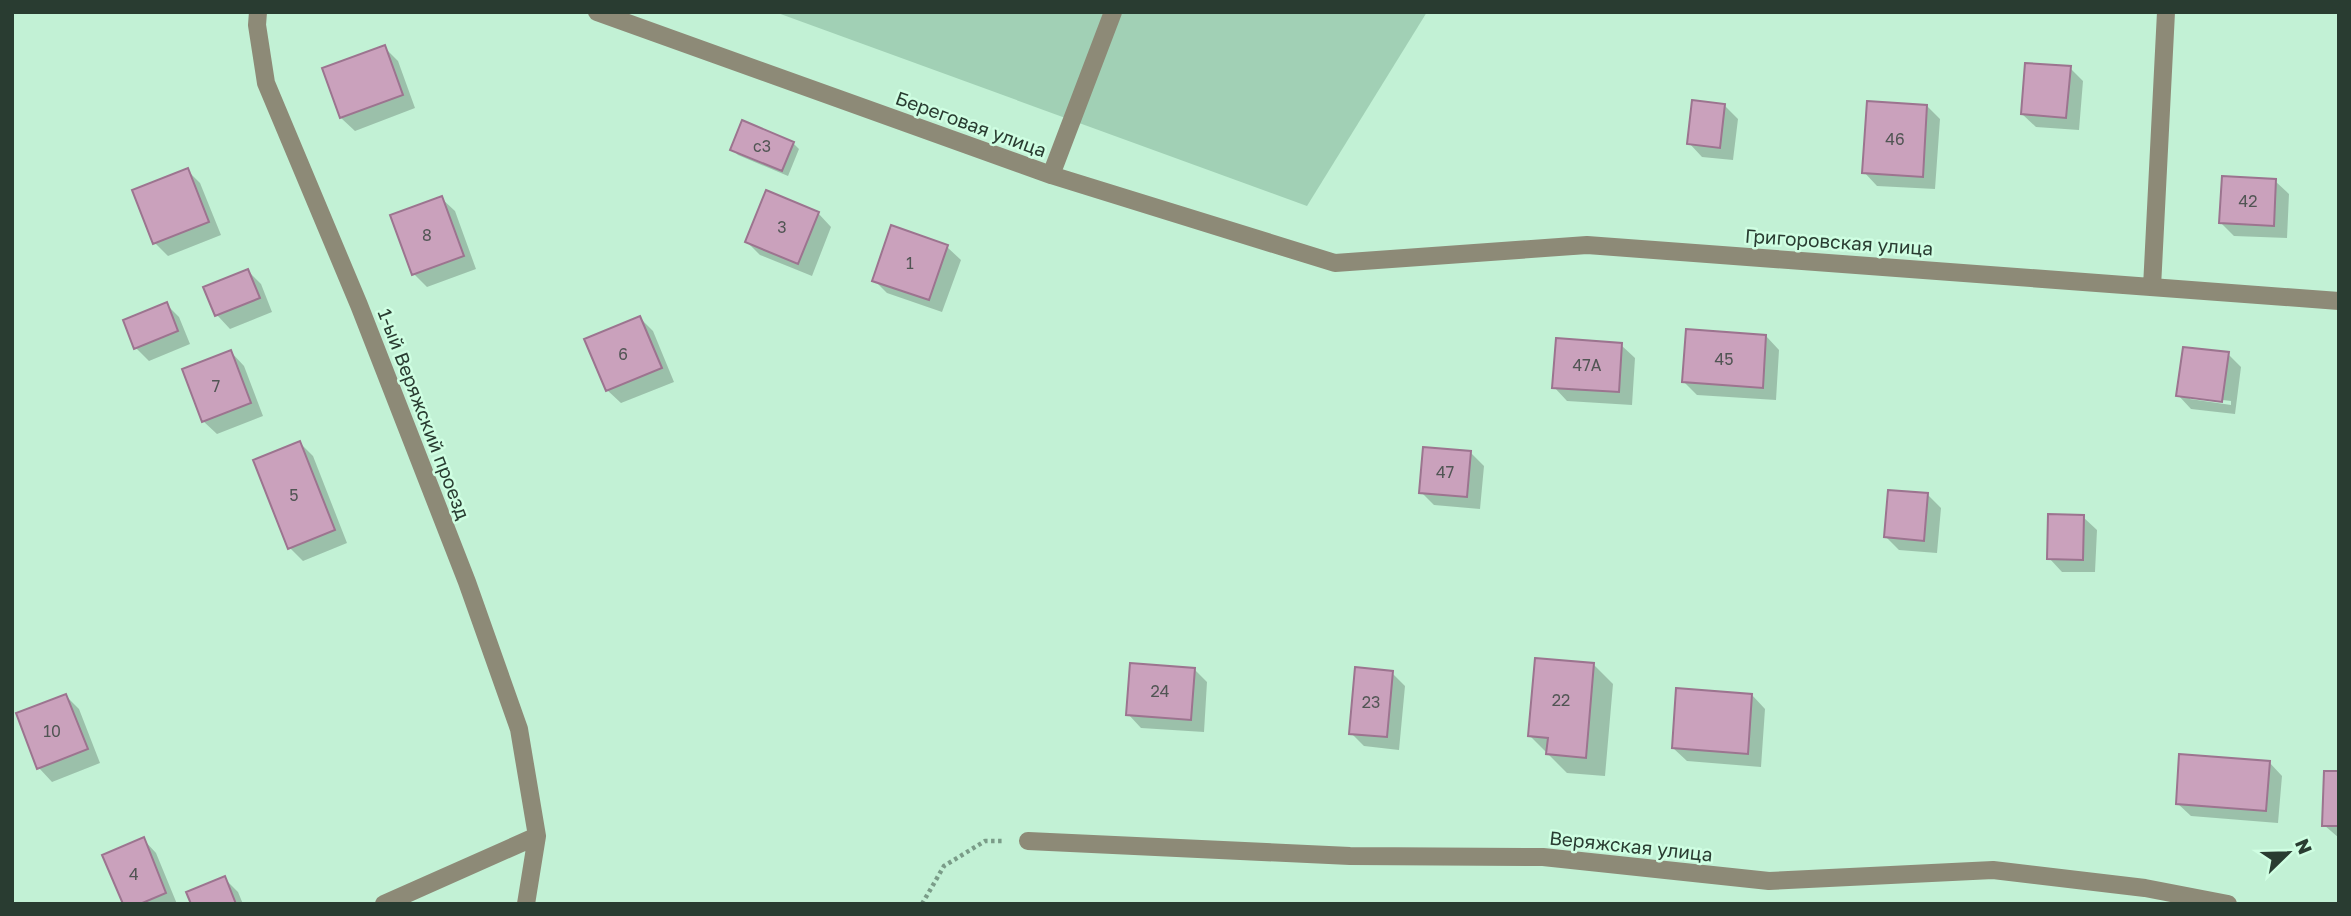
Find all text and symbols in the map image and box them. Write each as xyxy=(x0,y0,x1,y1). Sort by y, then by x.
street label: Береговая улица xyxy=(893,86,1050,162)
house number: 46 xyxy=(1885,129,1905,149)
house number: с3 xyxy=(753,136,771,156)
house number: 42 xyxy=(2238,191,2258,211)
house number: 3 xyxy=(777,217,787,237)
street label: Григоровская улица xyxy=(1744,223,1934,260)
house number: 8 xyxy=(422,225,432,245)
house number: 1 xyxy=(906,253,914,273)
street label: 1-ый Веряжский проезд xyxy=(374,305,476,523)
house number: 6 xyxy=(618,344,628,364)
house number: 45 xyxy=(1714,349,1734,369)
house number: 47А xyxy=(1573,355,1602,375)
house number: 7 xyxy=(212,376,220,396)
house number: 47 xyxy=(1436,462,1454,482)
house number: 5 xyxy=(289,485,299,505)
house number: 24 xyxy=(1150,681,1170,701)
house number: 22 xyxy=(1552,690,1570,710)
house number: 23 xyxy=(1362,692,1380,712)
house number: 10 xyxy=(43,721,61,741)
north arrow xyxy=(2253,818,2323,888)
street label: Веряжская улица xyxy=(1548,825,1714,866)
text: N xyxy=(2291,835,2318,857)
house number: 4 xyxy=(129,864,139,884)

